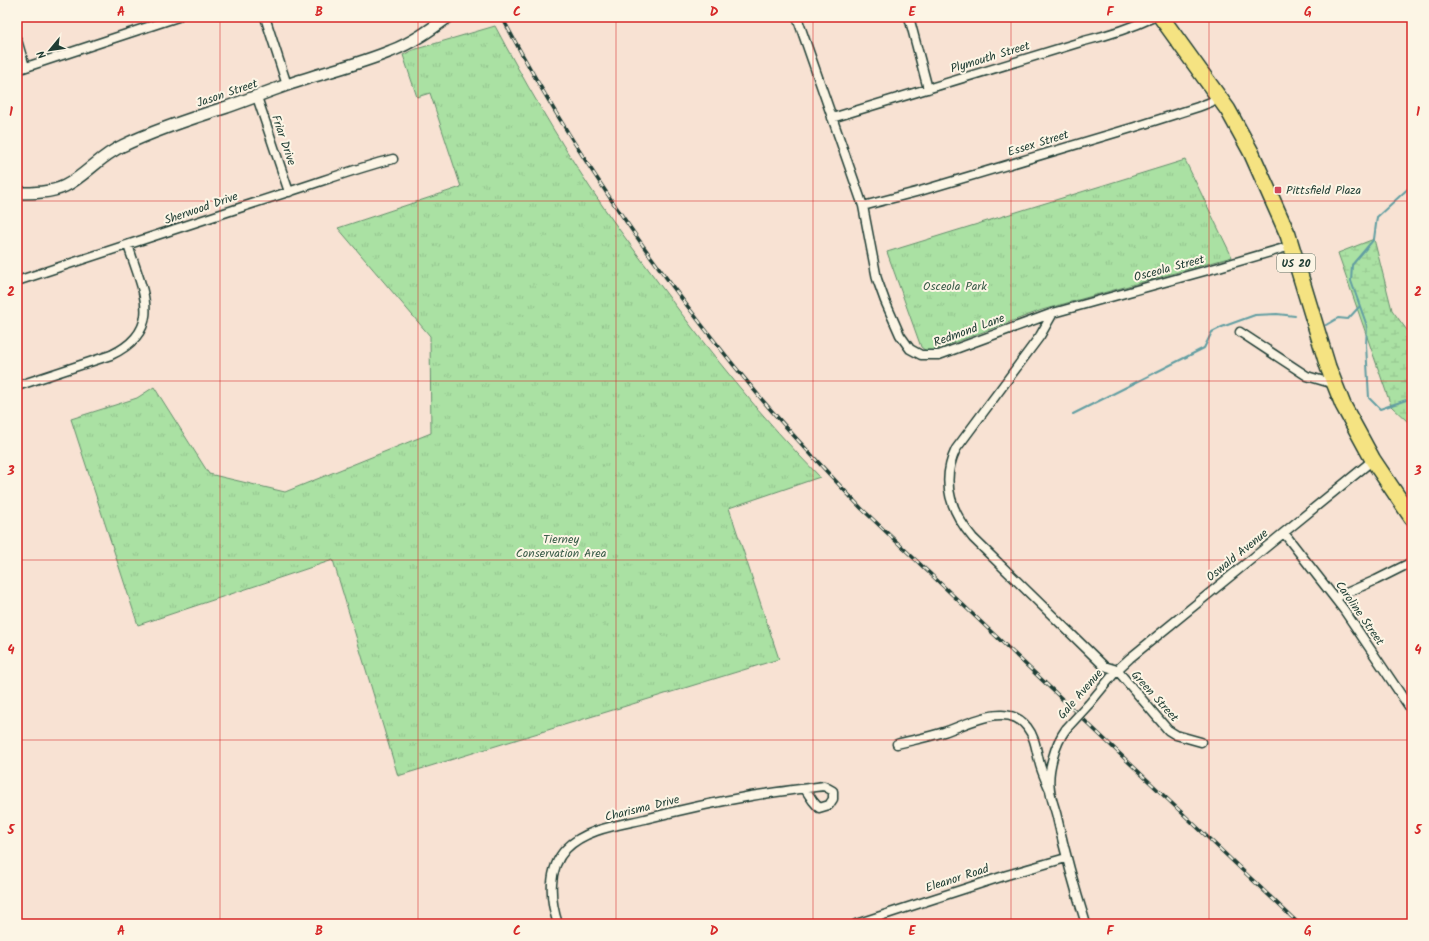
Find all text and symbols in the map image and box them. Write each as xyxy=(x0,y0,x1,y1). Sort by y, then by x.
text: A xyxy=(117,2,125,23)
text: B xyxy=(315,2,323,23)
text: C xyxy=(513,2,521,23)
text: D xyxy=(710,2,719,23)
text: E xyxy=(908,2,916,23)
text: F xyxy=(1106,2,1114,23)
text: G xyxy=(1304,2,1312,23)
north arrow xyxy=(30,30,70,70)
street label: Plymouth Street xyxy=(948,36,1033,79)
text: N xyxy=(33,47,52,62)
street label: Jason Street xyxy=(194,74,261,113)
text: 1 xyxy=(9,102,13,123)
text: 1 xyxy=(1416,102,1420,123)
street label: Friar Drive xyxy=(266,112,301,169)
street label: Essex Street xyxy=(1005,125,1071,162)
place label: Pittsfield Plaza xyxy=(1286,181,1362,200)
marker: Pittsfield Plaza xyxy=(1273,185,1283,195)
street label: Sherwood Drive xyxy=(162,187,241,230)
street label: Osceola Street xyxy=(1132,250,1207,287)
road number: US 20 xyxy=(1277,254,1315,272)
park label: Osceola Park xyxy=(923,277,987,296)
text: 2 xyxy=(7,282,15,303)
text: 2 xyxy=(1414,282,1422,303)
street label: Redmond Lane xyxy=(931,309,1008,352)
text: 3 xyxy=(6,461,15,482)
text: 3 xyxy=(1413,461,1422,482)
street label: Oswald Avenue xyxy=(1202,524,1273,586)
park label: Tierney Conservation Area xyxy=(516,530,607,563)
street label: Caroline Street xyxy=(1330,577,1389,650)
text: 4 xyxy=(7,640,15,661)
text: 4 xyxy=(1414,640,1422,661)
street label: Gale Avenue xyxy=(1053,664,1108,724)
street label: Green Street xyxy=(1126,666,1183,727)
street label: Charisma Drive xyxy=(603,790,682,827)
text: 5 xyxy=(7,820,16,841)
text: 5 xyxy=(1414,820,1423,841)
street label: Eleanor Road xyxy=(923,859,992,898)
text: A xyxy=(117,921,125,941)
text: B xyxy=(315,921,323,941)
text: C xyxy=(513,921,521,941)
text: D xyxy=(710,921,719,941)
text: E xyxy=(908,921,916,941)
text: F xyxy=(1106,921,1114,941)
text: G xyxy=(1304,921,1312,941)

